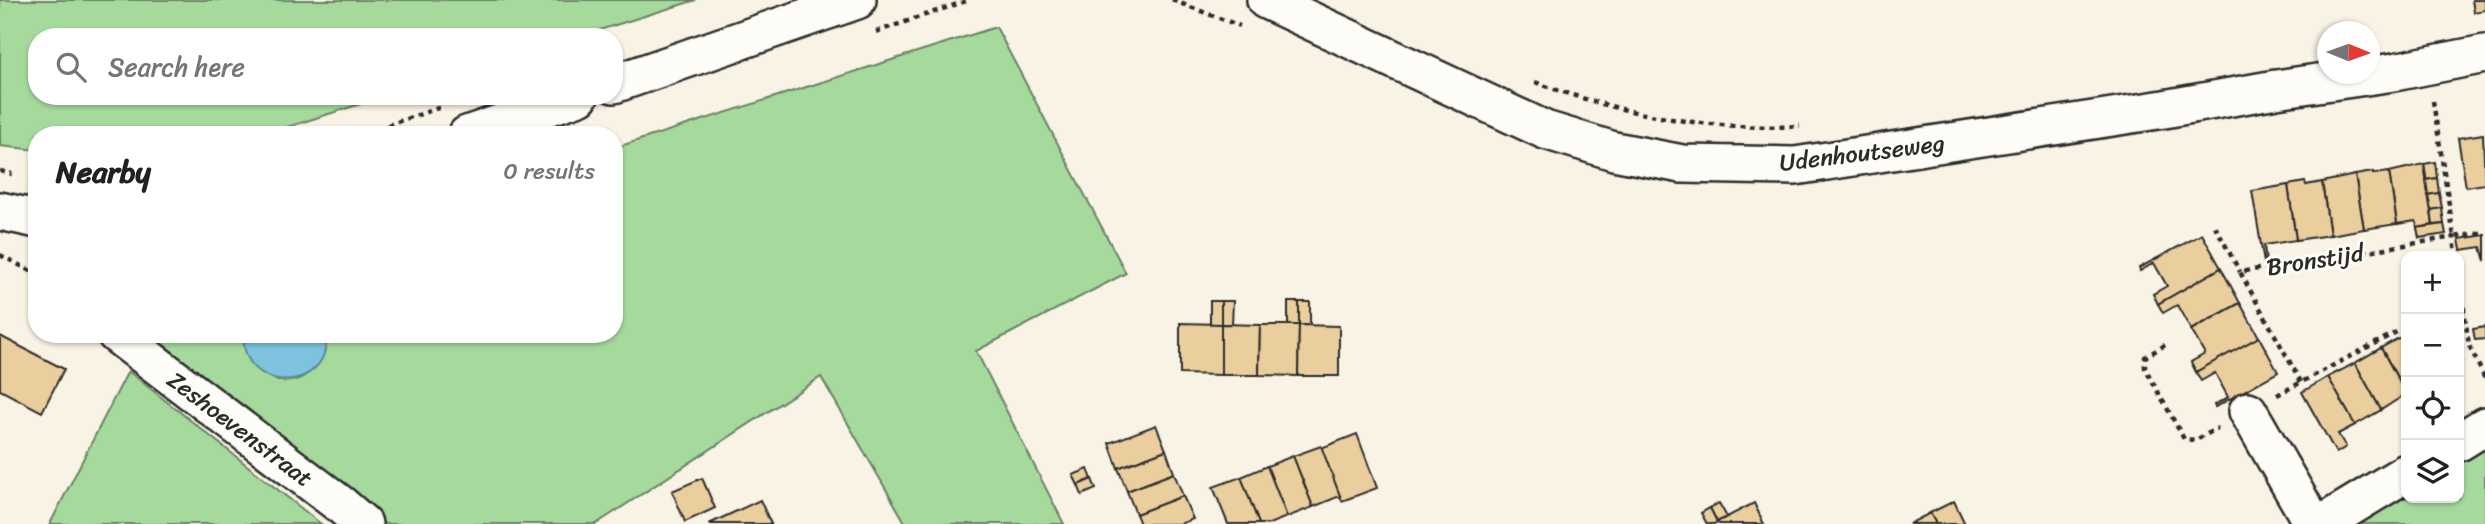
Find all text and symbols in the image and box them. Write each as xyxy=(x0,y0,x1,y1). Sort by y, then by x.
north arrow xyxy=(2317,21,2380,84)
search box xyxy=(28,28,623,105)
text: Search here xyxy=(108,44,245,90)
icon: search xyxy=(52,48,90,86)
street label: Udenhoutseweg xyxy=(1777,122,1947,184)
text: Nearby xyxy=(56,145,151,199)
text: 0 results xyxy=(503,151,595,192)
street label: Bronstijd xyxy=(2264,231,2368,288)
map controls xyxy=(2401,251,2464,503)
button: + xyxy=(2401,251,2464,314)
button: − xyxy=(2401,314,2464,377)
street label: Zeshoevenstraat xyxy=(158,360,322,498)
button: locate xyxy=(2401,377,2464,440)
button: layers xyxy=(2401,440,2464,503)

